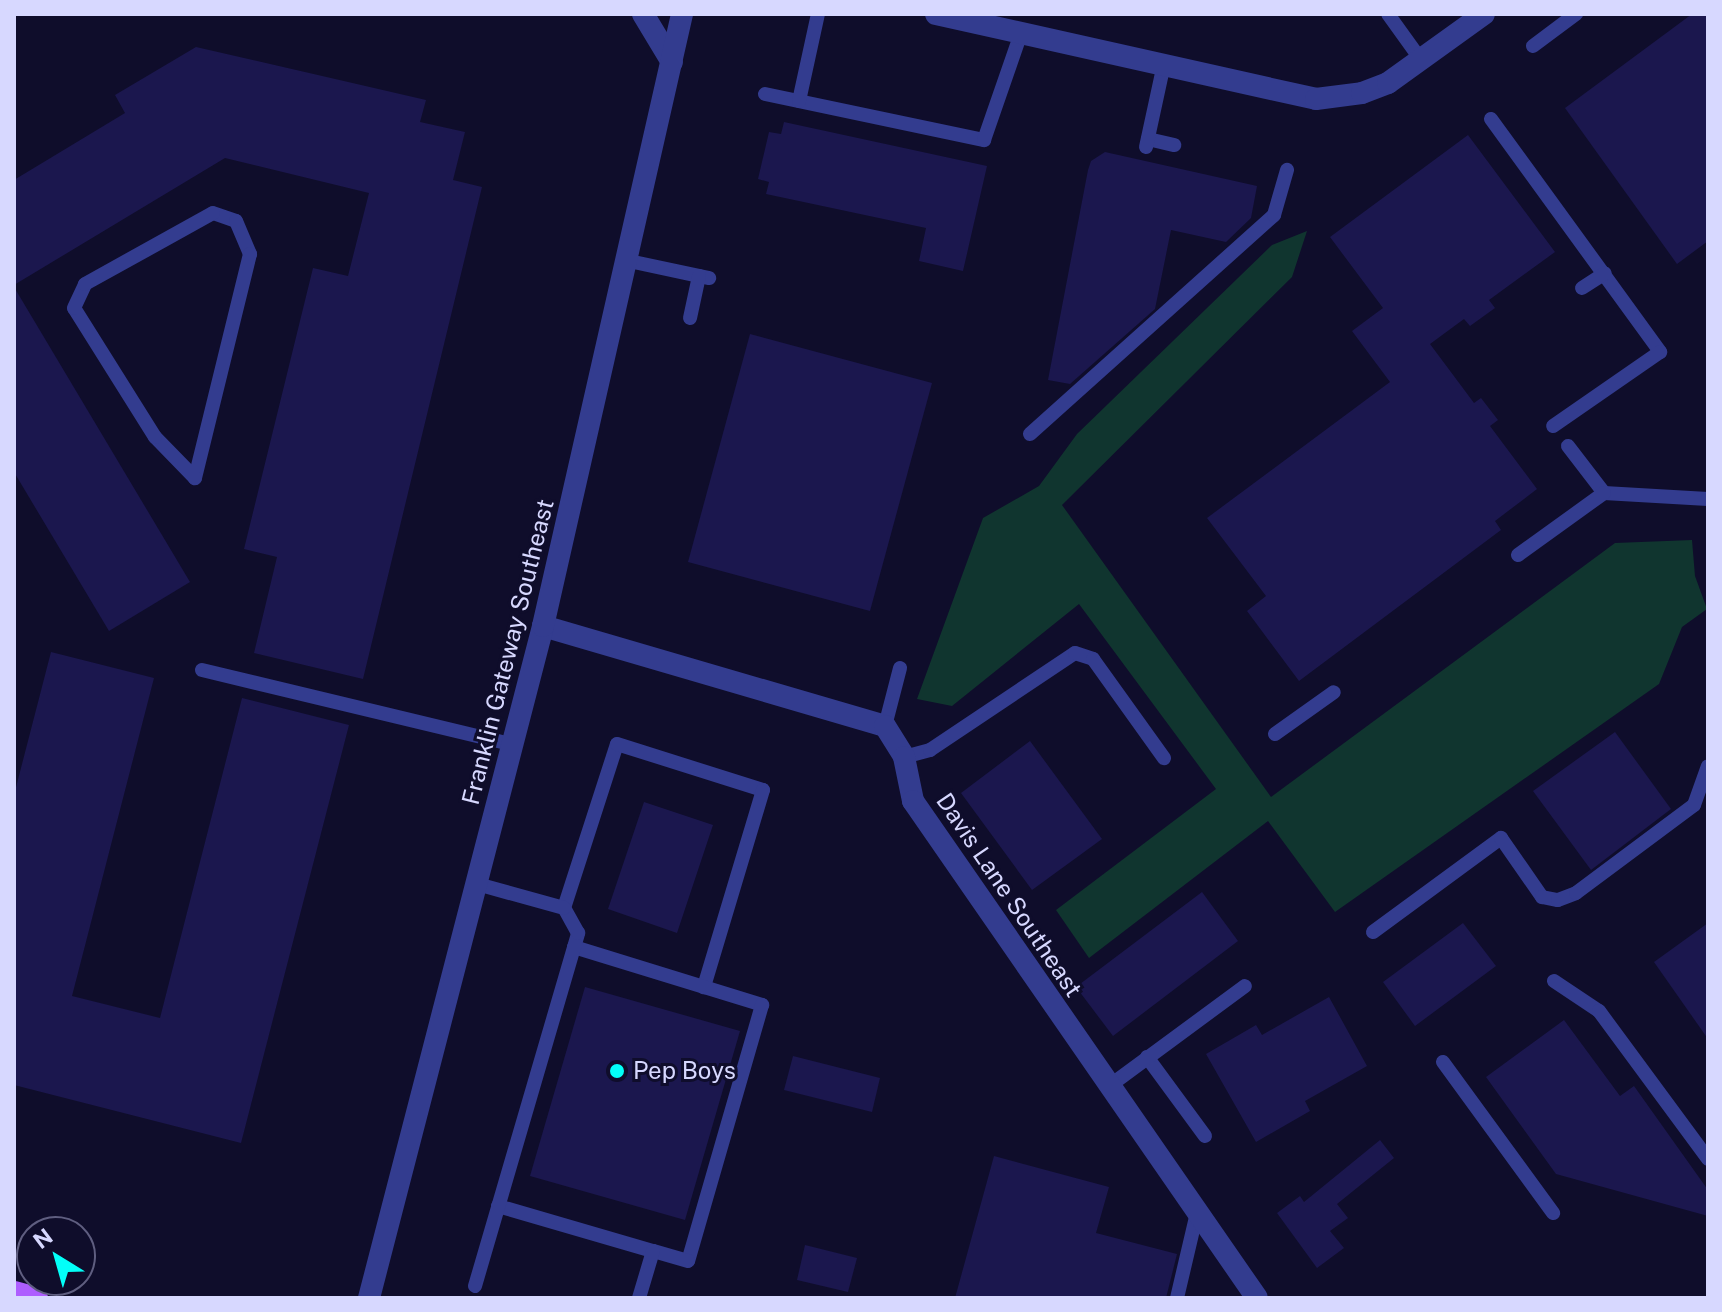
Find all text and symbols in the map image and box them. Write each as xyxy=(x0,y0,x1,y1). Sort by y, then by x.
street label: Franklin Gateway Southeast xyxy=(456,496,560,808)
street label: Davis Lane Southeast xyxy=(930,787,1088,1003)
place label: Pep Boys xyxy=(633,1057,736,1085)
marker: Pep Boys xyxy=(608,1062,626,1080)
north arrow xyxy=(16,1216,96,1296)
text: N xyxy=(28,1223,57,1254)

